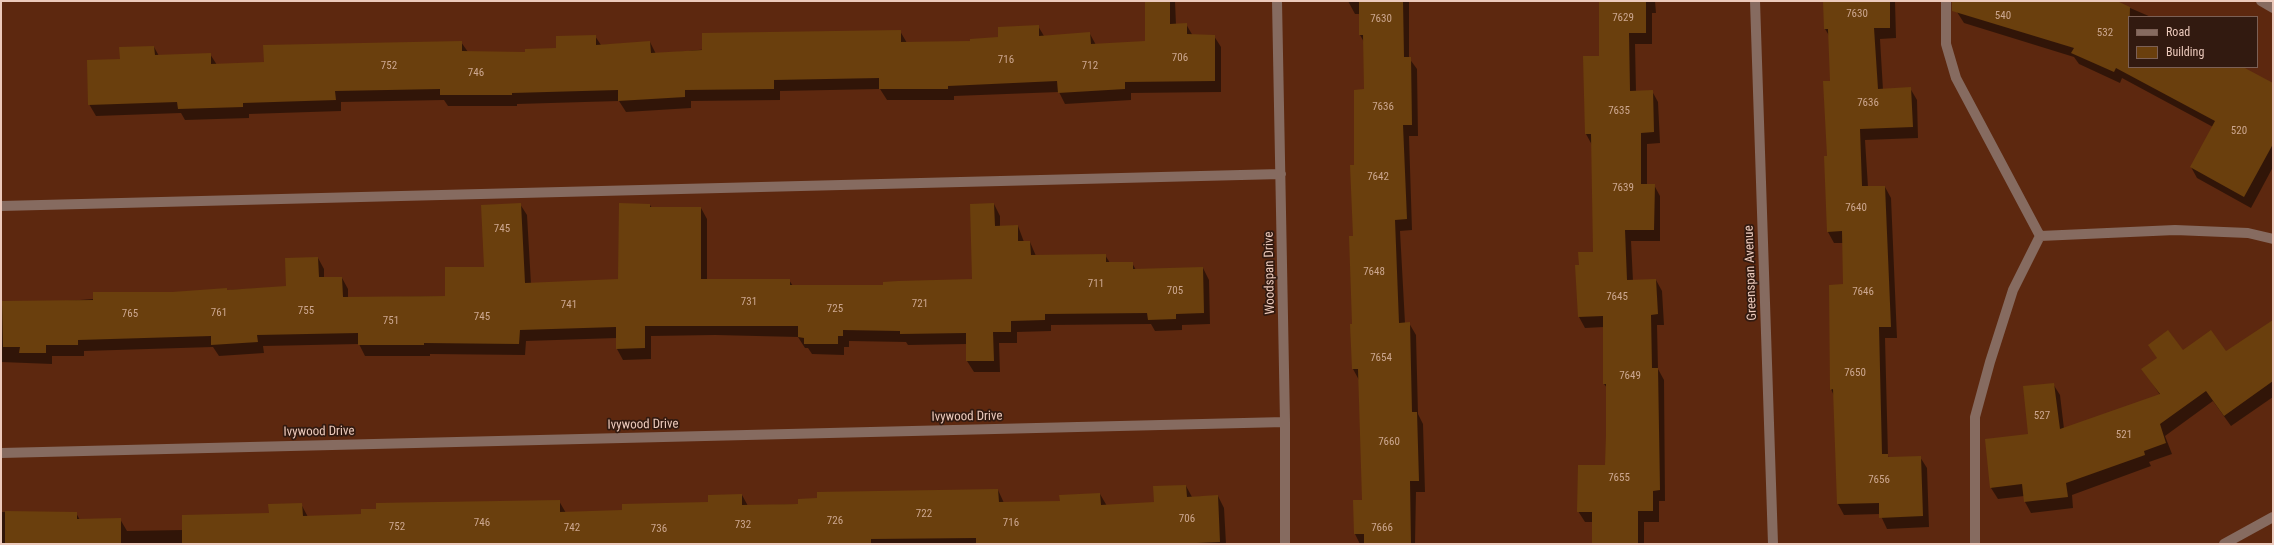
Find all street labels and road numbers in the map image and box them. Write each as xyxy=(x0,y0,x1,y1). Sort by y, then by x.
street label: Greenspan Avenue xyxy=(1742,225,1760,321)
street label: Woodspan Drive xyxy=(1261,231,1279,315)
street label: Ivywood Drive xyxy=(931,409,1003,425)
street label: Ivywood Drive xyxy=(607,417,679,433)
street label: Ivywood Drive xyxy=(283,424,355,440)

